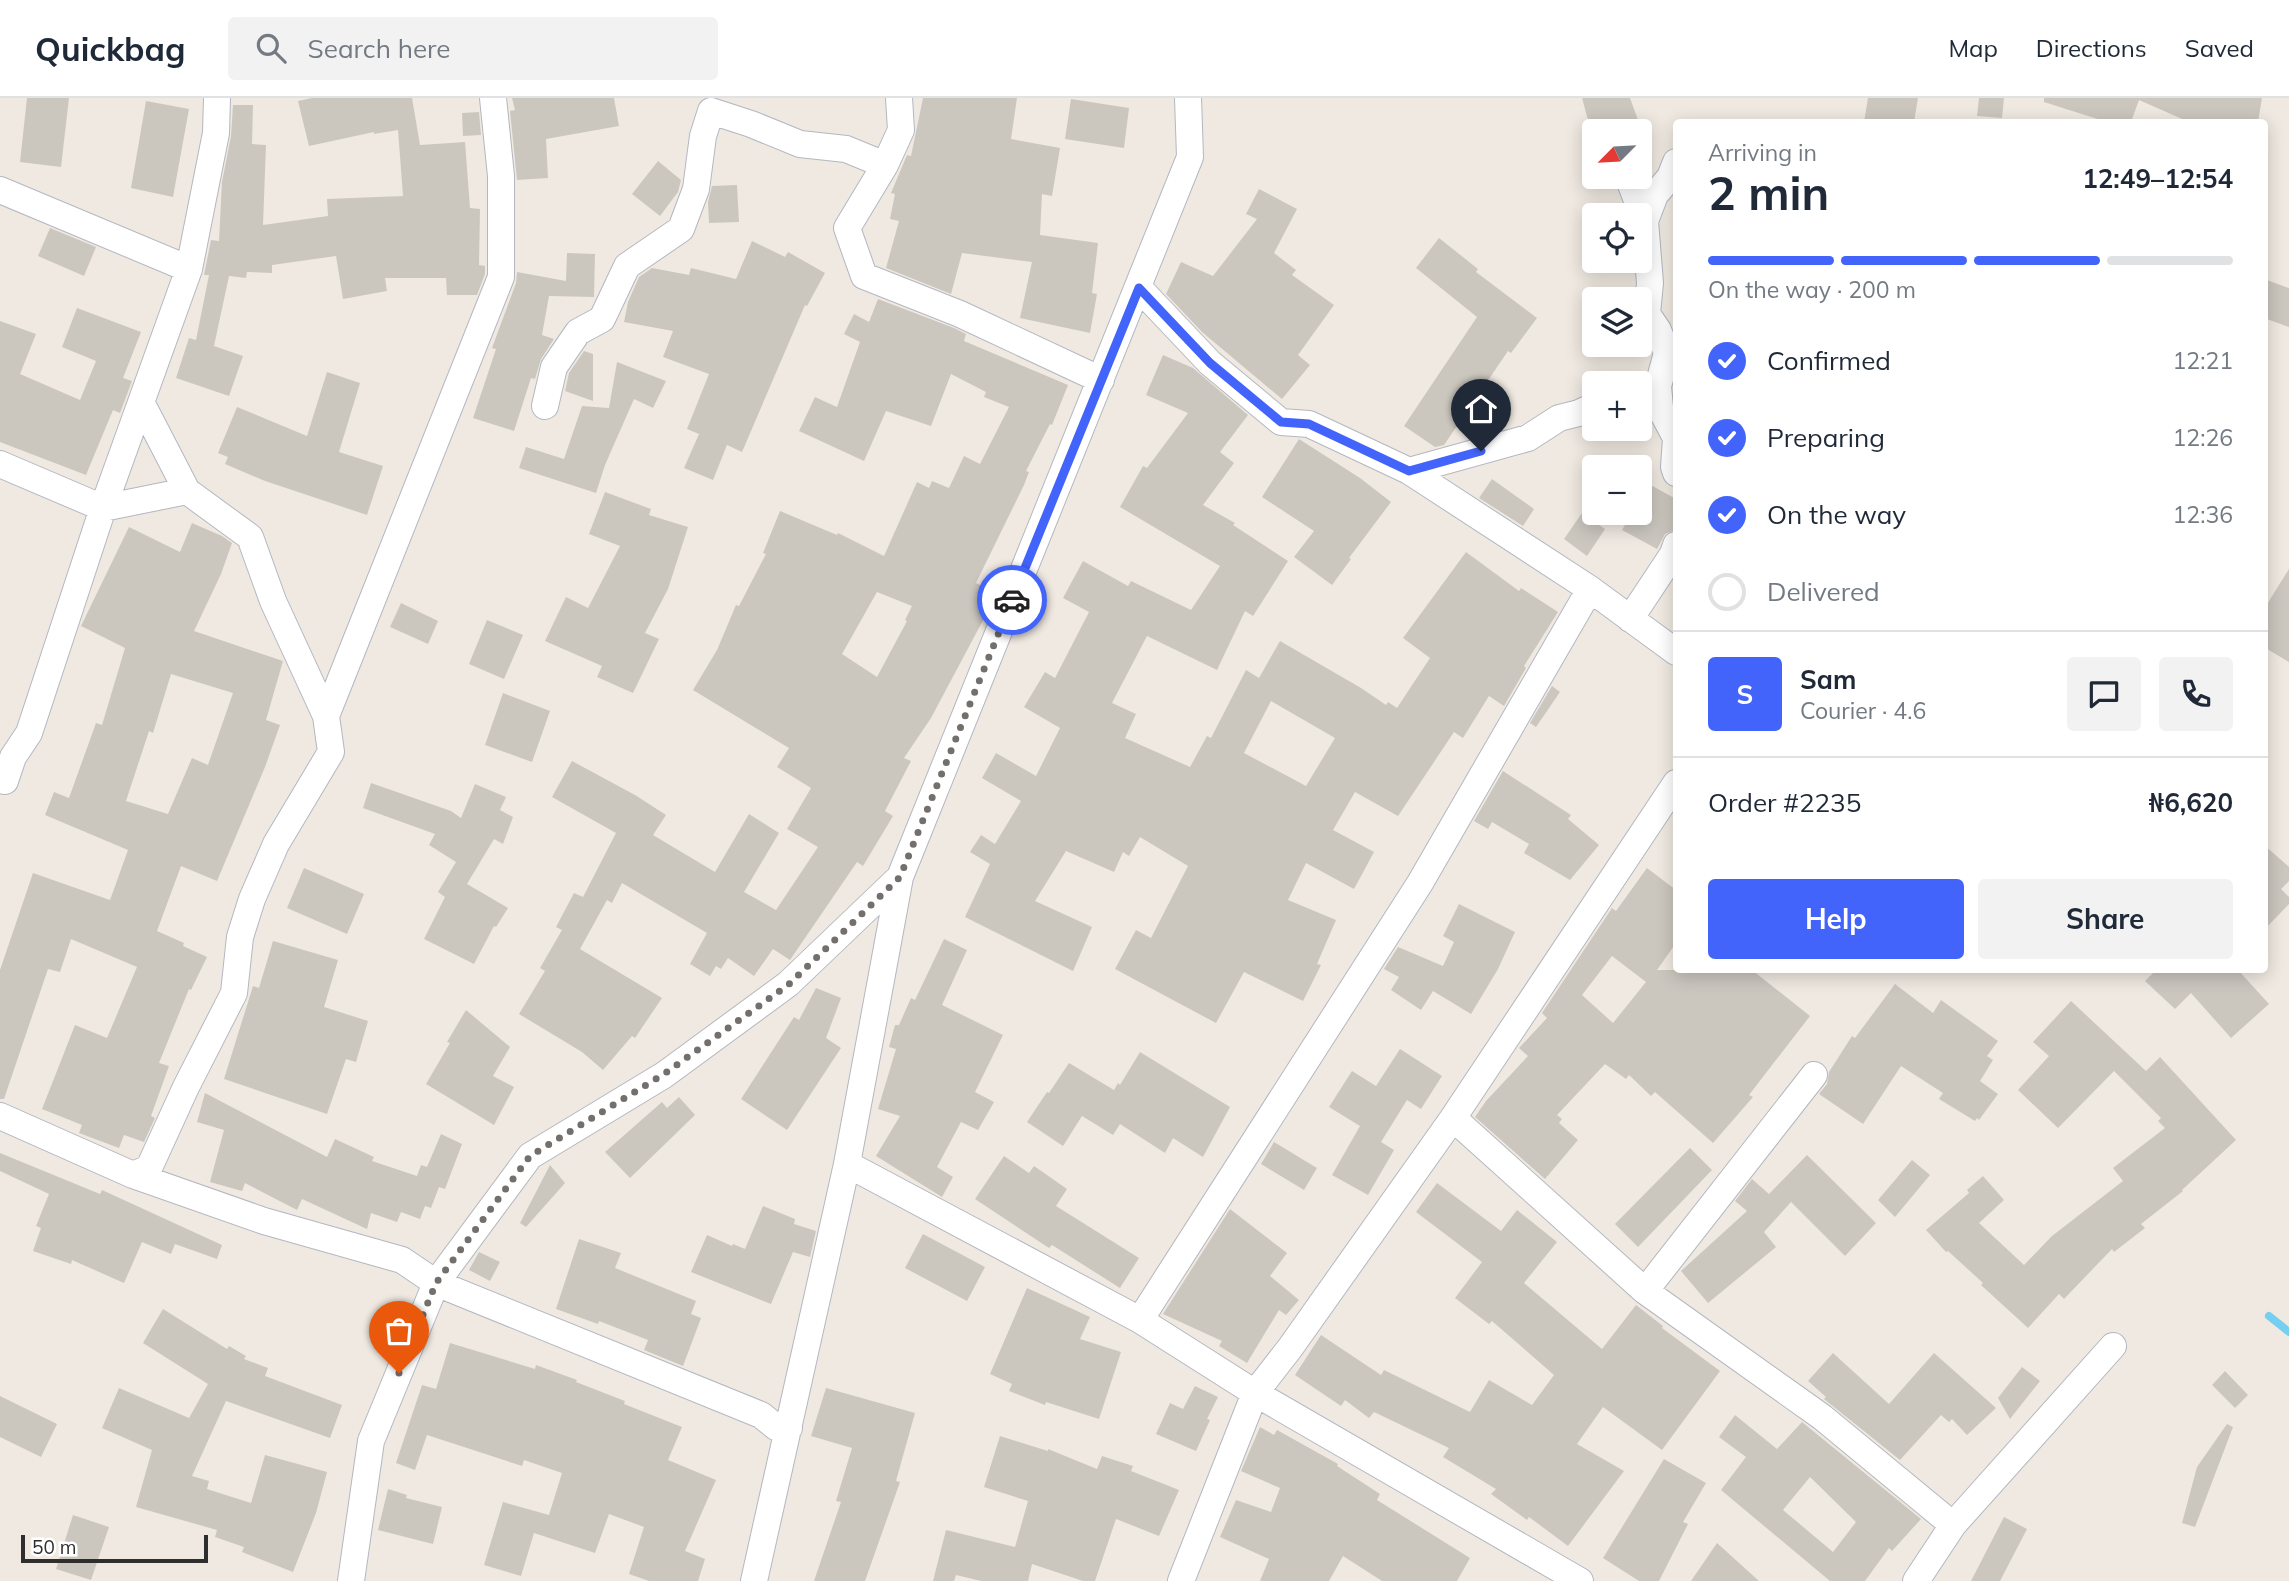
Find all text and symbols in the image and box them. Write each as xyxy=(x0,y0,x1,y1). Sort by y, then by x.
search box xyxy=(228,17,718,80)
text: Quickbag xyxy=(35,28,186,69)
icon: search xyxy=(252,29,290,67)
text: Search here xyxy=(308,32,450,65)
text: Map xyxy=(1948,33,1998,63)
text: Directions xyxy=(2036,33,2147,63)
text: Saved xyxy=(2185,33,2254,63)
north arrow xyxy=(1582,119,1652,189)
map controls xyxy=(1582,119,1652,525)
text: Arriving in xyxy=(1708,138,1817,167)
text: 12:49–12:54 xyxy=(2082,162,2233,195)
text: 2 min xyxy=(1708,164,1829,222)
button: locate xyxy=(1582,203,1652,273)
text: On the way · 200 m xyxy=(1708,275,1916,304)
button: layers xyxy=(1582,287,1652,357)
icon: check xyxy=(1708,342,1746,380)
text: Confirmed xyxy=(1767,344,1891,377)
text: 12:21 xyxy=(2173,346,2233,375)
button: + xyxy=(1582,371,1652,441)
pin xyxy=(1451,379,1511,451)
icon: home xyxy=(1462,390,1500,428)
icon: check xyxy=(1708,419,1746,457)
text: Preparing xyxy=(1767,421,1885,454)
text: 12:26 xyxy=(2173,423,2233,452)
button: − xyxy=(1582,455,1652,525)
icon: check xyxy=(1708,496,1746,534)
text: On the way xyxy=(1767,498,1906,531)
text: 12:36 xyxy=(2173,500,2233,529)
courier xyxy=(977,565,1047,635)
text: Delivered xyxy=(1767,575,1880,608)
icon: car xyxy=(993,581,1031,619)
button: chat xyxy=(2067,657,2141,731)
button: phone xyxy=(2159,657,2233,731)
text: Sam xyxy=(1800,663,1856,696)
text: S xyxy=(1737,678,1753,711)
text: Courier · 4.6 xyxy=(1800,696,1926,725)
text: Order #2235 xyxy=(1708,786,1861,819)
text: ₦6,620 xyxy=(2149,786,2233,819)
button: Help xyxy=(1708,879,1964,959)
button: Share xyxy=(1978,879,2233,959)
pin xyxy=(369,1301,429,1373)
icon: bag xyxy=(380,1312,418,1350)
scale bar xyxy=(21,1532,208,1564)
text: 50 m xyxy=(32,1535,76,1559)

